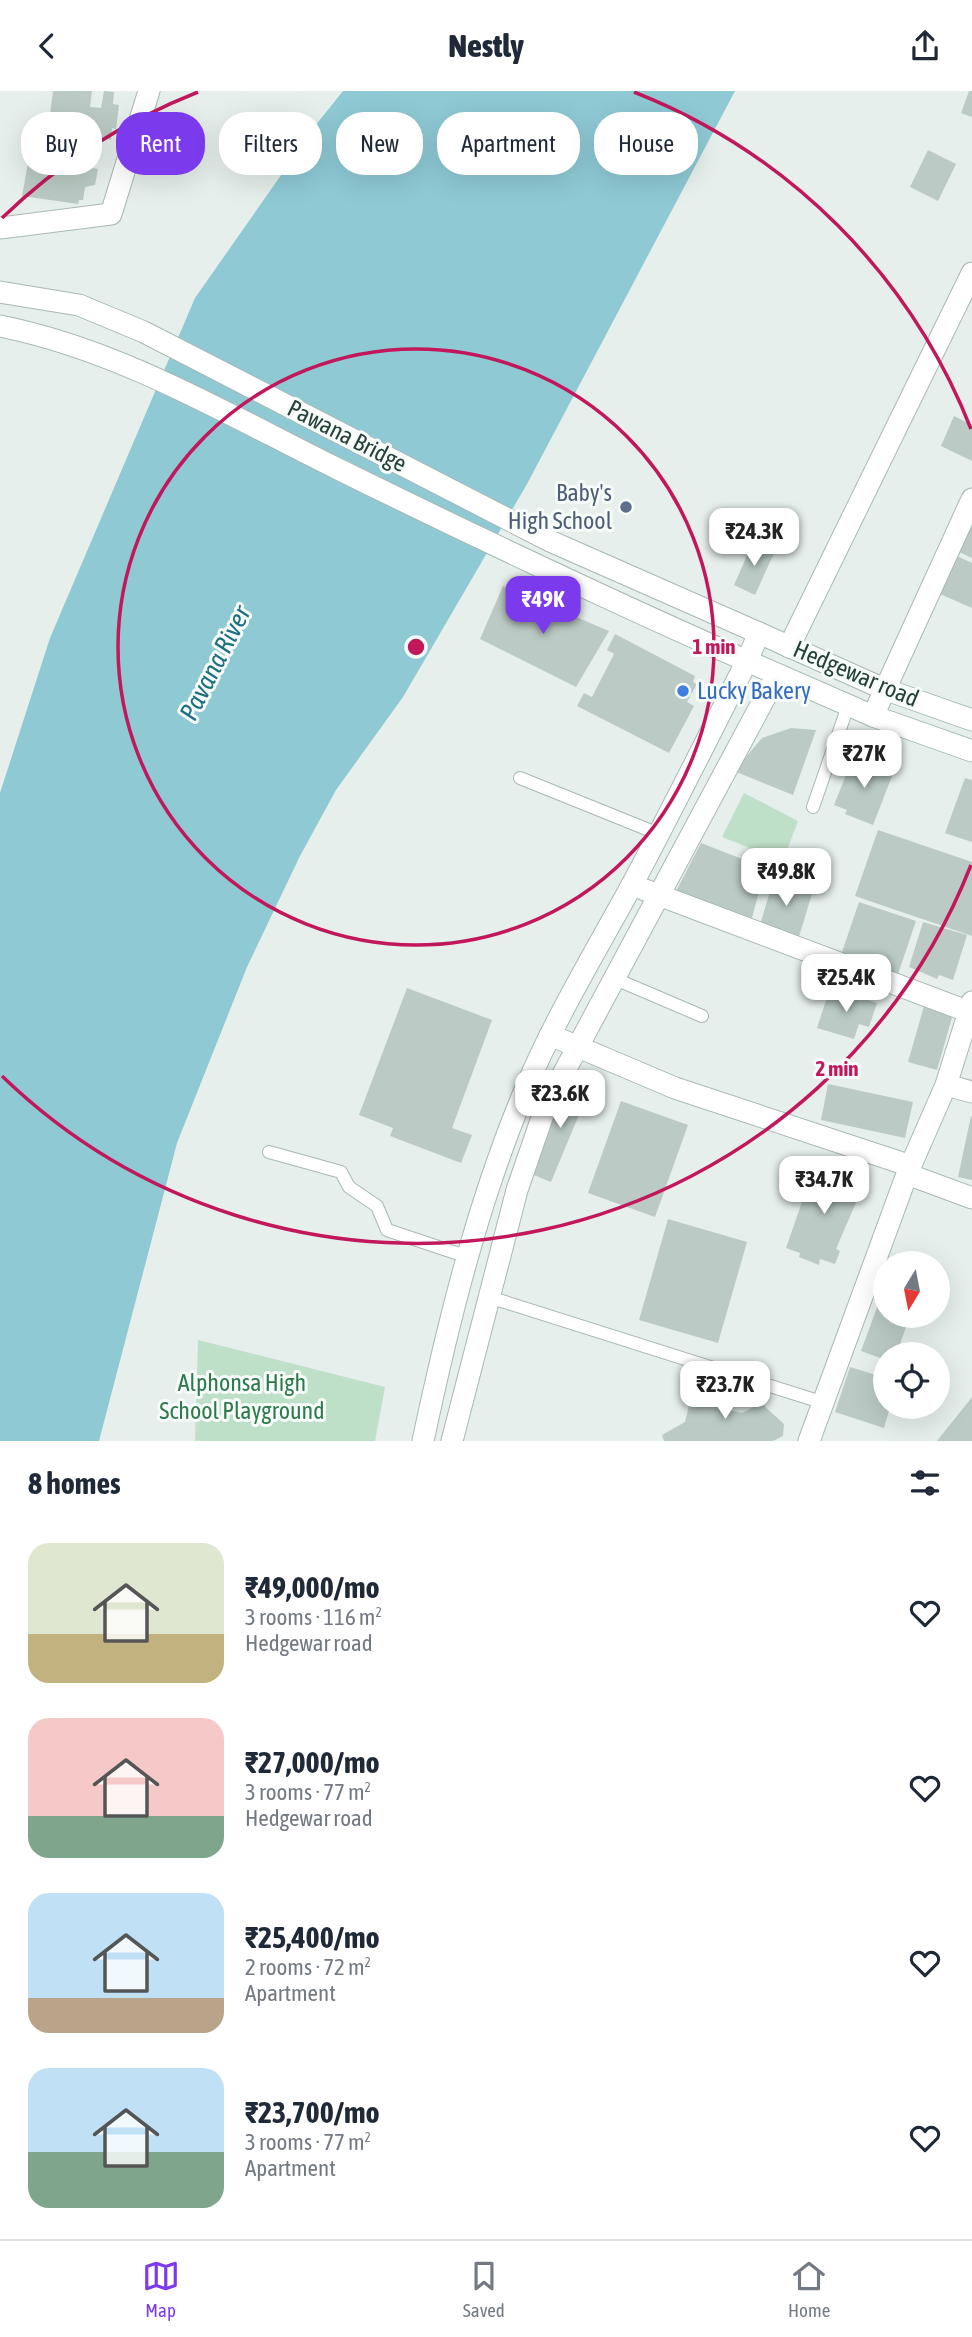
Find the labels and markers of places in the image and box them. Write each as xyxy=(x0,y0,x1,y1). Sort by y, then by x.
place label: Baby's High School xyxy=(508,479,613,534)
marker: Baby's High School xyxy=(618,499,634,515)
pin: ₹24.3K xyxy=(697,509,811,568)
pin: ₹49K xyxy=(502,577,584,636)
centre of rings xyxy=(404,635,428,659)
place label: Lucky Bakery xyxy=(697,677,811,704)
marker: Lucky Bakery xyxy=(675,683,691,699)
pin: ₹27K xyxy=(823,731,905,790)
pin: ₹49.8K xyxy=(729,849,843,908)
pin: ₹25.4K xyxy=(789,955,903,1014)
pin: ₹23.6K xyxy=(503,1070,617,1130)
pin: ₹34.7K xyxy=(767,1157,881,1216)
pin: ₹23.7K xyxy=(668,1361,782,1421)

